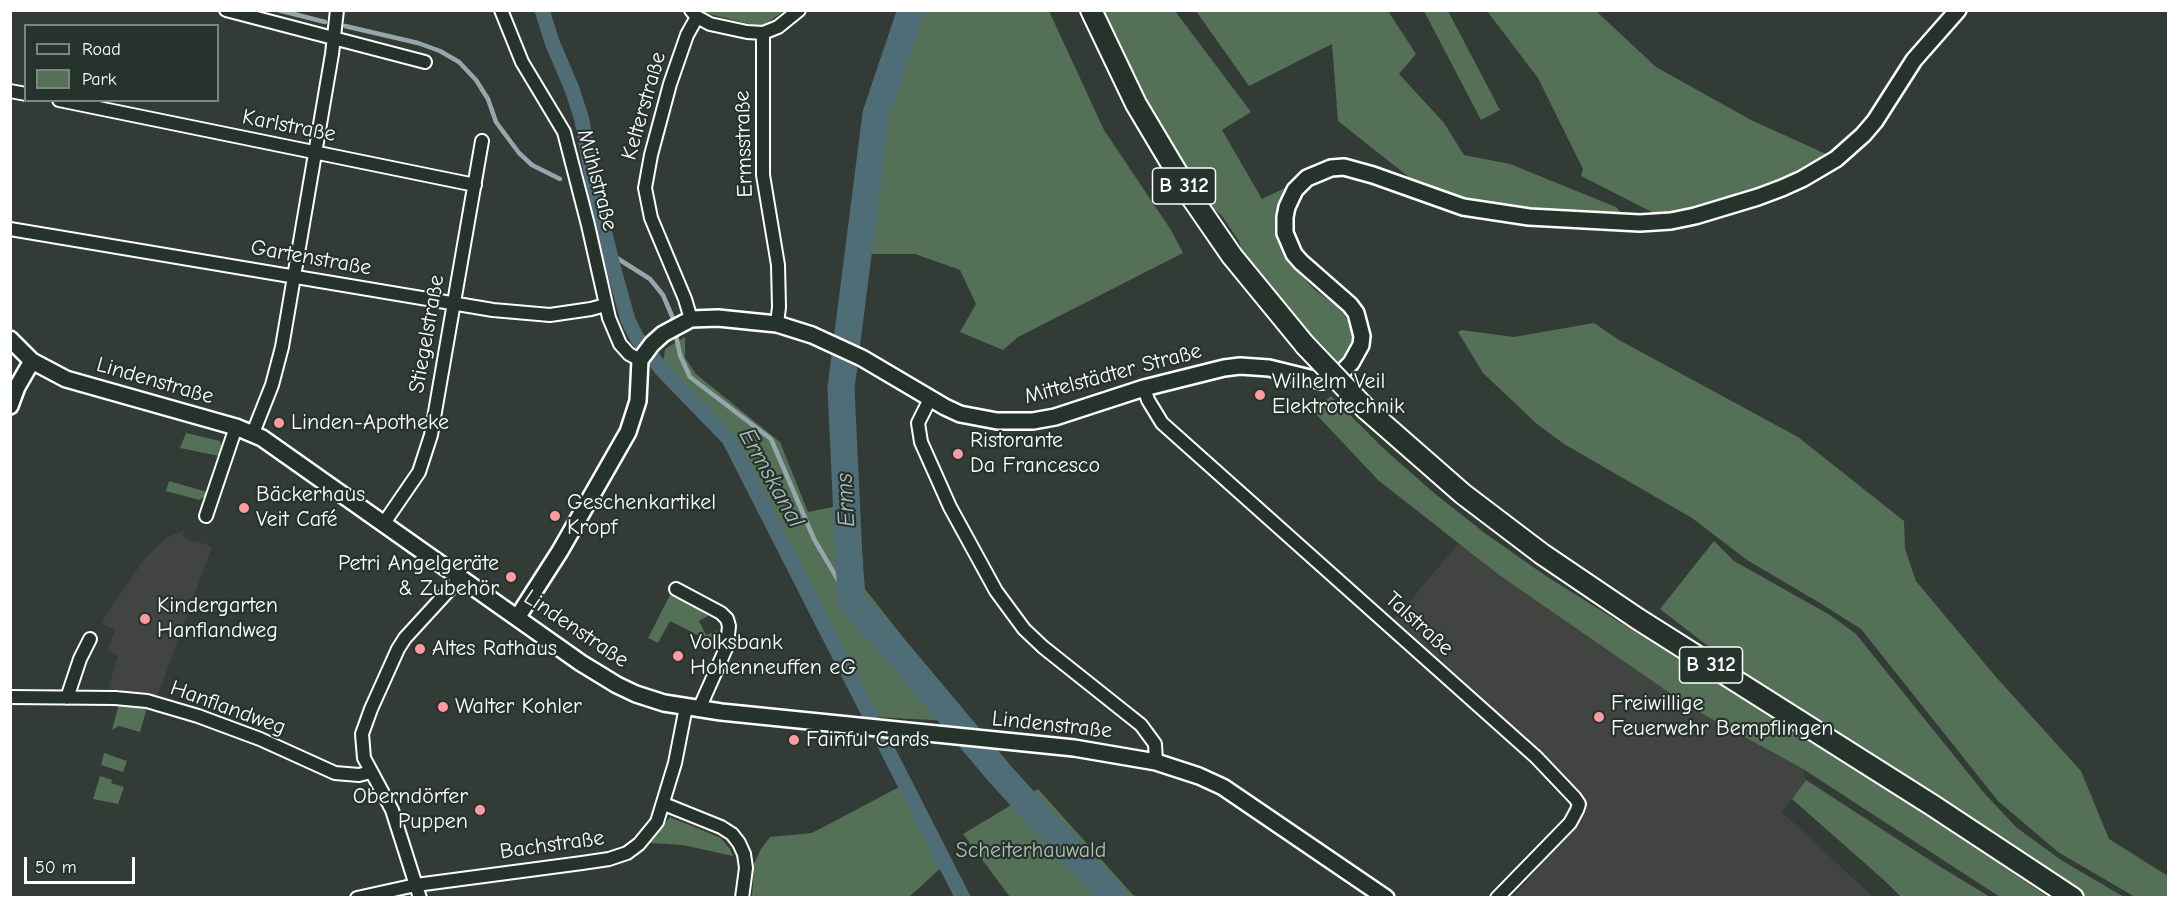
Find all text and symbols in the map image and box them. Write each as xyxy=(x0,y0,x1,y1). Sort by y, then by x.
legend xyxy=(24,24,219,102)
text: Road xyxy=(82,39,121,60)
street label: Kelterstraße xyxy=(616,49,672,163)
text: Park xyxy=(82,69,116,90)
street label: Ermsstraße xyxy=(729,90,759,198)
street label: Karlstraße xyxy=(240,104,338,148)
street label: Mühlstraße xyxy=(571,126,623,234)
road number: B 312 xyxy=(1152,168,1216,204)
street label: Gartenstraße xyxy=(248,234,374,282)
street label: Stiegelstraße xyxy=(404,273,450,395)
street label: Mittelstädter Straße xyxy=(1021,338,1205,410)
street label: Lindenstraße xyxy=(93,352,217,410)
place label: Wilhelm Veil Elektrotechnik xyxy=(1272,369,1405,420)
marker: Wilhelm Veil Elektrotechnik xyxy=(1253,388,1267,402)
place label: Linden-Apotheke xyxy=(291,410,449,436)
marker: Linden-Apotheke xyxy=(272,416,286,430)
water label: Ermskanal xyxy=(732,423,810,533)
place label: Ristorante Da Francesco xyxy=(970,428,1100,480)
marker: Ristorante Da Francesco xyxy=(951,447,965,461)
water label: Erms xyxy=(830,472,862,528)
place label: Bäckerhaus Veit Café xyxy=(256,482,365,534)
place label: Geschenkartikel Kropf xyxy=(567,490,716,542)
marker: Bäckerhaus Veit Café xyxy=(237,501,251,515)
marker: Geschenkartikel Kropf xyxy=(548,509,562,523)
place label: Petri Angelgeräte & Zubehör xyxy=(338,551,499,602)
marker: Petri Angelgeräte & Zubehör xyxy=(504,570,518,584)
street label: Lindenstraße xyxy=(519,584,633,674)
street label: Talstraße xyxy=(1379,586,1459,662)
place label: Kindergarten Hanflandweg xyxy=(157,593,278,644)
marker: Kindergarten Hanflandweg xyxy=(138,612,152,626)
place label: Volksbank Hohenneuffen eG xyxy=(690,630,856,682)
place label: Altes Rathaus xyxy=(432,636,557,662)
marker: Altes Rathaus xyxy=(413,642,427,656)
road number: B 312 xyxy=(1680,647,1742,683)
marker: Volksbank Hohenneuffen eG xyxy=(671,649,685,663)
street label: Hanflandweg xyxy=(167,675,289,741)
place label: Freiwillige Feuerwehr Bempflingen xyxy=(1611,691,1834,742)
place label: Walter Kohler xyxy=(455,694,582,720)
marker: Walter Kohler xyxy=(436,700,450,714)
street label: Lindenstraße xyxy=(991,706,1113,744)
marker: Freiwillige Feuerwehr Bempflingen xyxy=(1592,710,1606,724)
place label: Fainful Cards xyxy=(806,727,929,753)
marker: Fainful Cards xyxy=(787,733,801,747)
place label: Oberndörfer Puppen xyxy=(353,784,468,836)
marker: Oberndörfer Puppen xyxy=(473,803,487,817)
street label: Bachstraße xyxy=(498,825,606,865)
park label: Scheiterhauwald xyxy=(956,838,1106,864)
scale bar xyxy=(27,845,138,883)
text: 50 m xyxy=(35,857,77,878)

